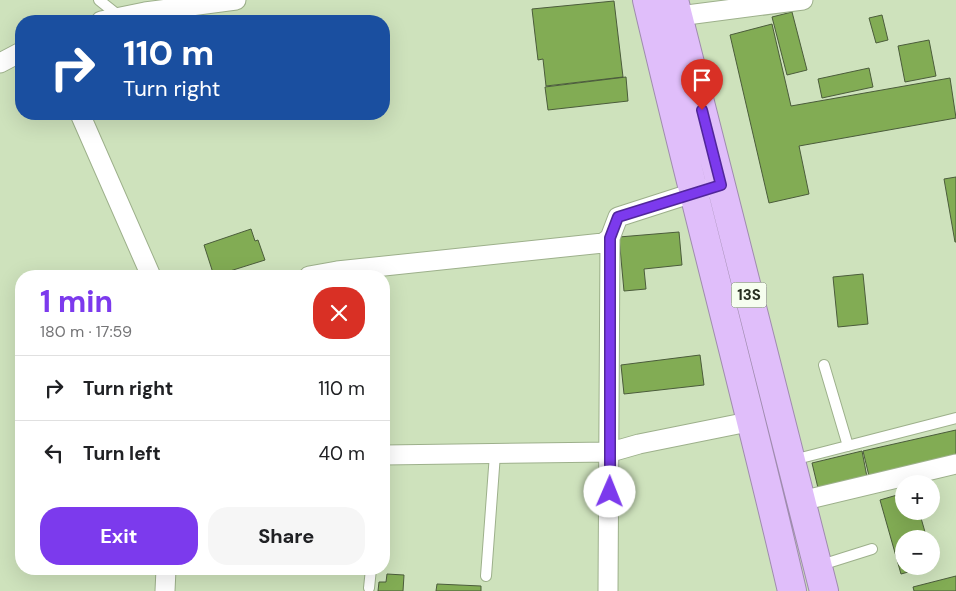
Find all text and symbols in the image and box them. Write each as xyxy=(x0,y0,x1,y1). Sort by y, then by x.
text: 110 m xyxy=(123,30,214,76)
icon: right xyxy=(40,35,105,100)
pin xyxy=(681,59,723,110)
icon: arrive xyxy=(688,66,716,94)
text: Turn right xyxy=(123,74,220,103)
text: 1 min xyxy=(40,282,113,321)
road number: 13S xyxy=(732,282,766,308)
button: close xyxy=(313,287,365,339)
text: 180 m · 17:59 xyxy=(40,321,132,342)
icon: right xyxy=(40,374,68,402)
text: Turn right xyxy=(83,376,173,401)
text: 110 m xyxy=(318,376,365,401)
icon: left xyxy=(40,439,68,467)
text: Turn left xyxy=(83,441,161,466)
text: 40 m xyxy=(318,441,365,466)
position arrow xyxy=(583,465,635,517)
map controls xyxy=(895,475,940,575)
button: + xyxy=(895,475,940,520)
button: Exit xyxy=(40,507,198,565)
button: Share xyxy=(208,507,365,565)
button: − xyxy=(895,530,940,575)

